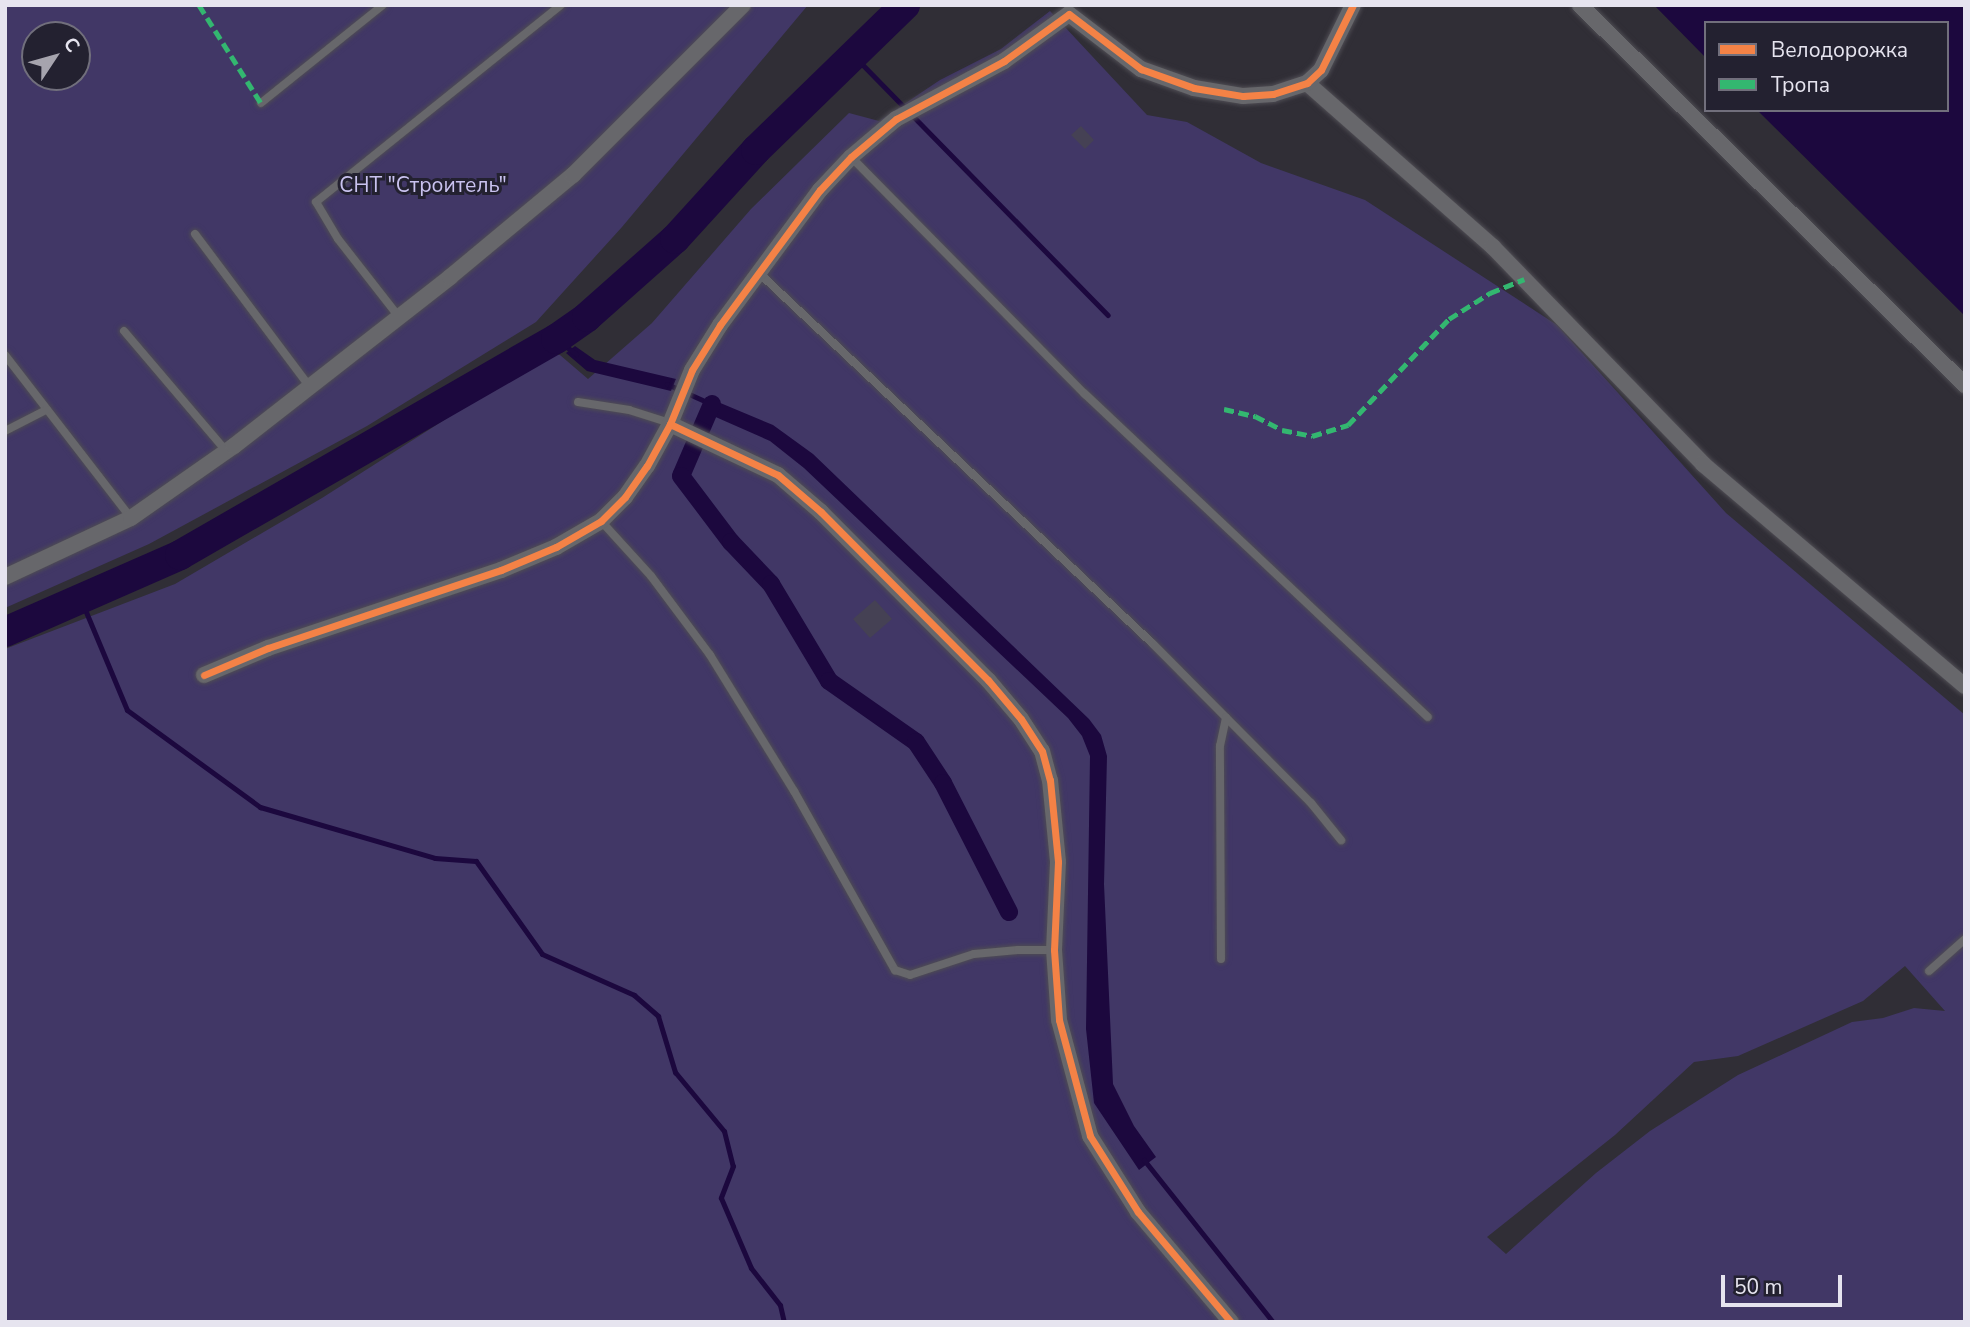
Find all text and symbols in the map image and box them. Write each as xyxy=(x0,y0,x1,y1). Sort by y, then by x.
north arrow xyxy=(21,21,91,91)
legend xyxy=(1704,21,1949,112)
text: С xyxy=(57,32,86,58)
text: Велодорожка xyxy=(1771,36,1908,64)
text: Тропа xyxy=(1771,71,1830,99)
park label: СНТ "Строитель" xyxy=(339,172,507,198)
scale bar xyxy=(1725,1260,1846,1304)
text: 50 m xyxy=(1734,1273,1783,1301)

